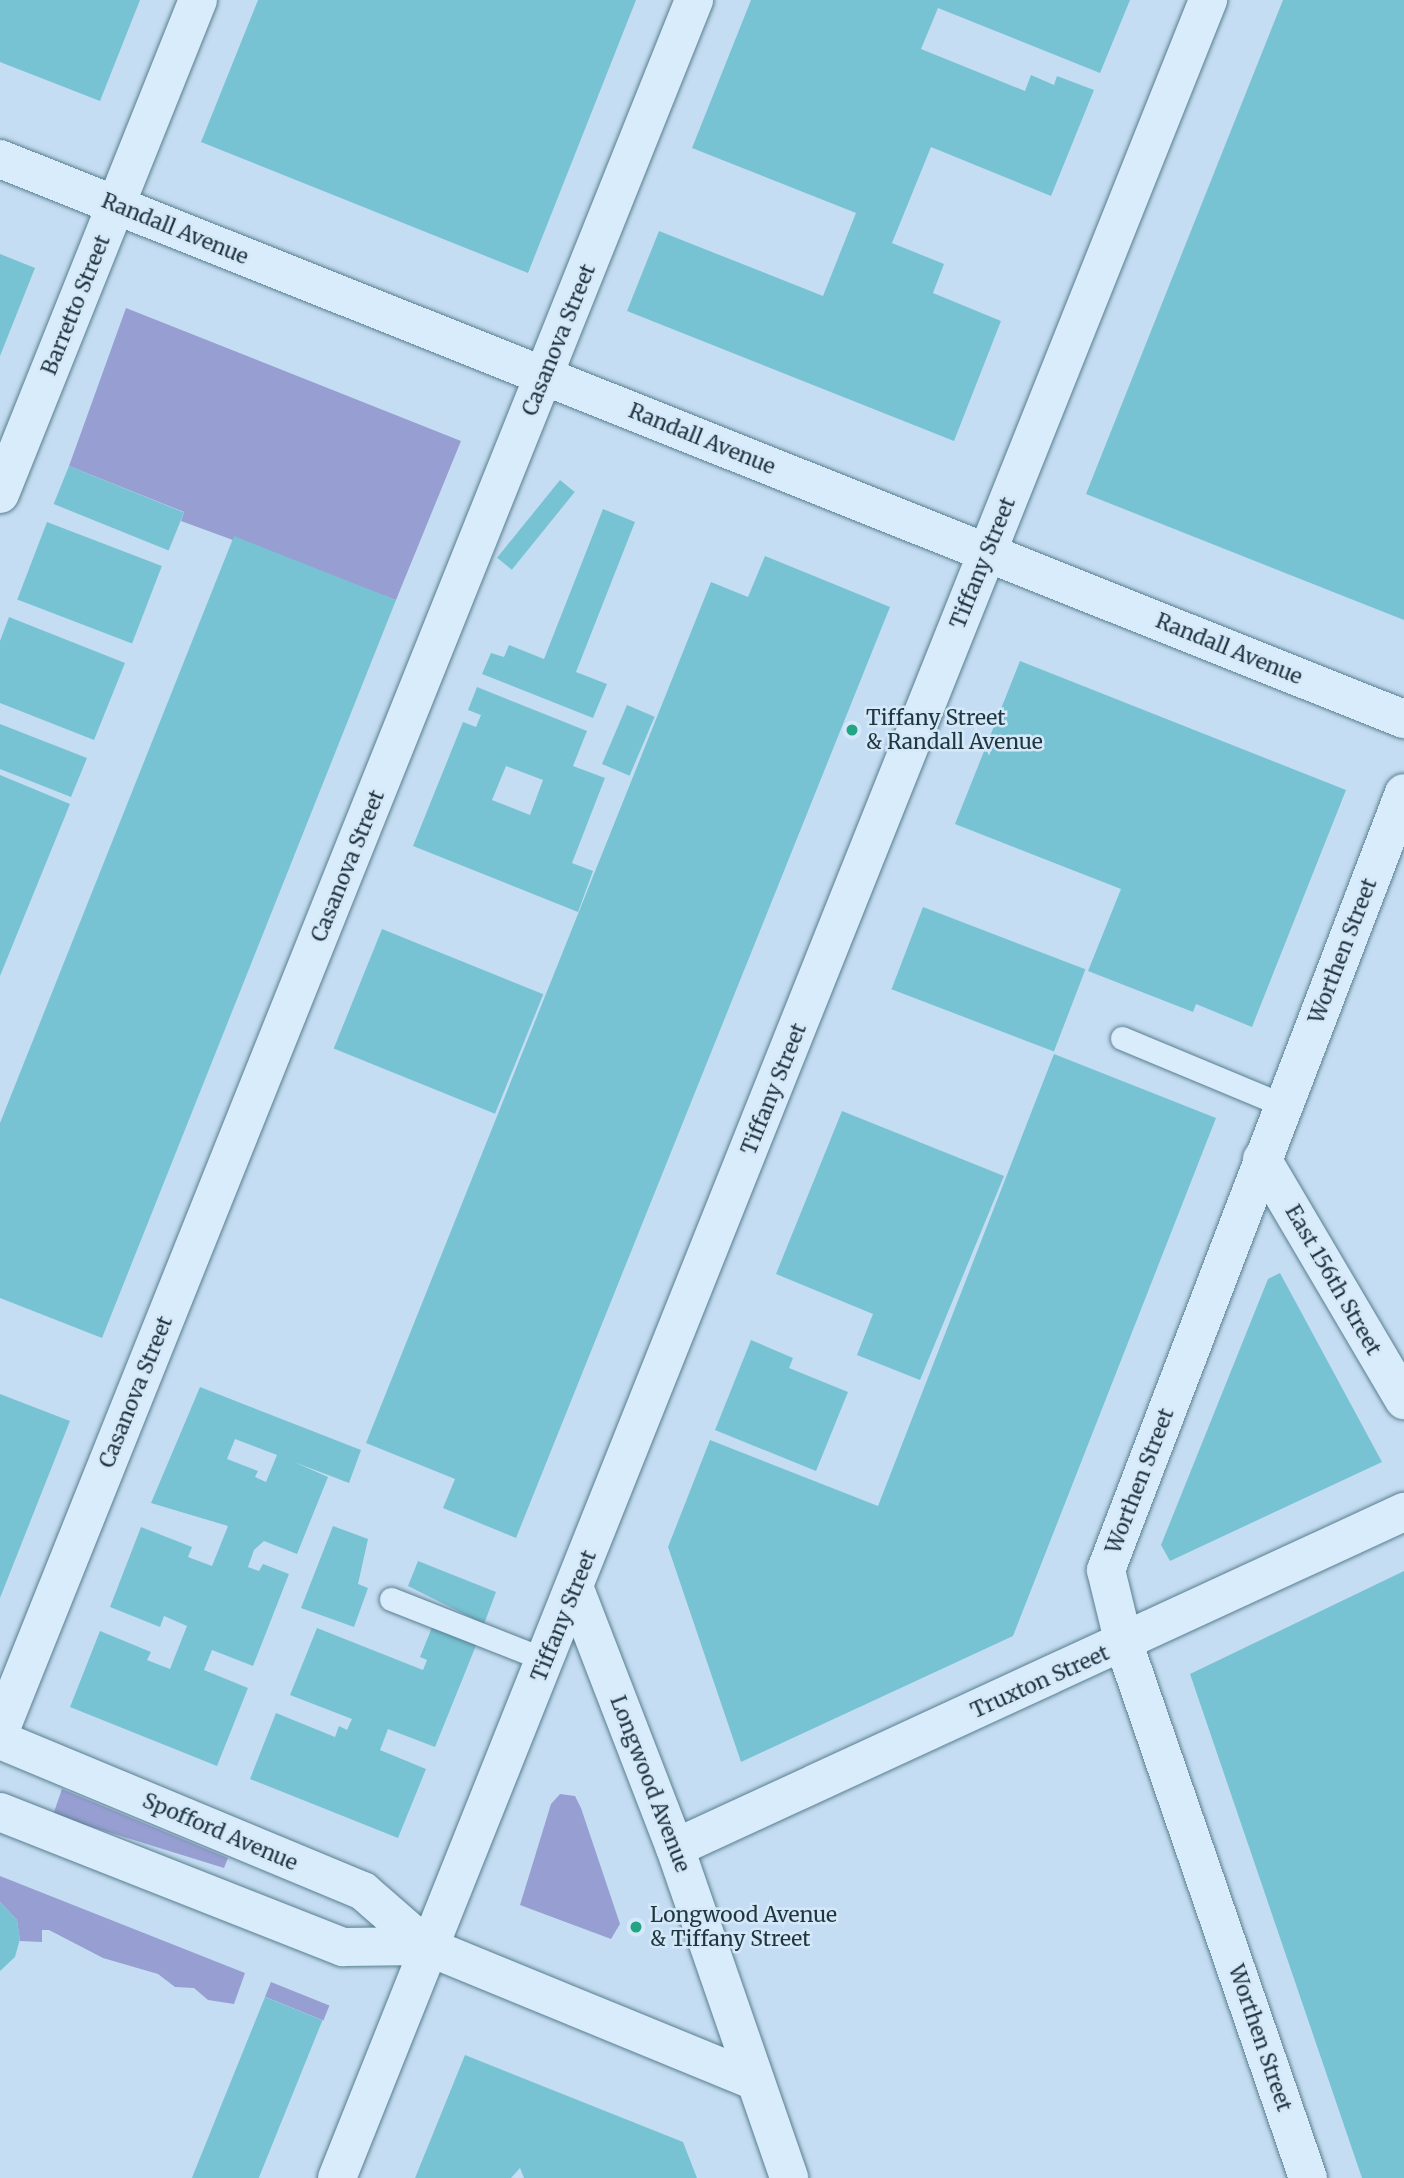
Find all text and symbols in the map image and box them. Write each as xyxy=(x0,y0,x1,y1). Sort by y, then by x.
street label: Randall Avenue xyxy=(98,188,252,270)
street label: Barretto Street xyxy=(36,231,116,379)
street label: Casanova Street xyxy=(517,261,601,419)
street label: Randall Avenue xyxy=(625,398,779,480)
street label: Tiffany Street xyxy=(945,494,1021,632)
street label: Randall Avenue xyxy=(1152,608,1306,690)
place label: Tiffany Street & Randall Avenue xyxy=(866,705,1043,755)
marker: Tiffany Street & Randall Avenue xyxy=(844,722,860,738)
street label: Casanova Street xyxy=(306,787,390,945)
street label: Worthen Street xyxy=(1304,875,1382,1027)
street label: Tiffany Street xyxy=(736,1020,812,1158)
street label: East 156th Street xyxy=(1280,1200,1386,1360)
street label: Casanova Street xyxy=(94,1313,178,1471)
street label: Worthen Street xyxy=(1101,1405,1179,1557)
street label: Tiffany Street xyxy=(526,1547,602,1685)
street label: Truxton Street xyxy=(967,1640,1113,1724)
street label: Longwood Avenue xyxy=(605,1692,695,1876)
street label: Spofford Avenue xyxy=(139,1788,301,1876)
place label: Longwood Avenue & Tiffany Street xyxy=(650,1902,837,1952)
marker: Longwood Avenue & Tiffany Street xyxy=(628,1919,644,1935)
street label: Worthen Street xyxy=(1223,1961,1297,2115)

